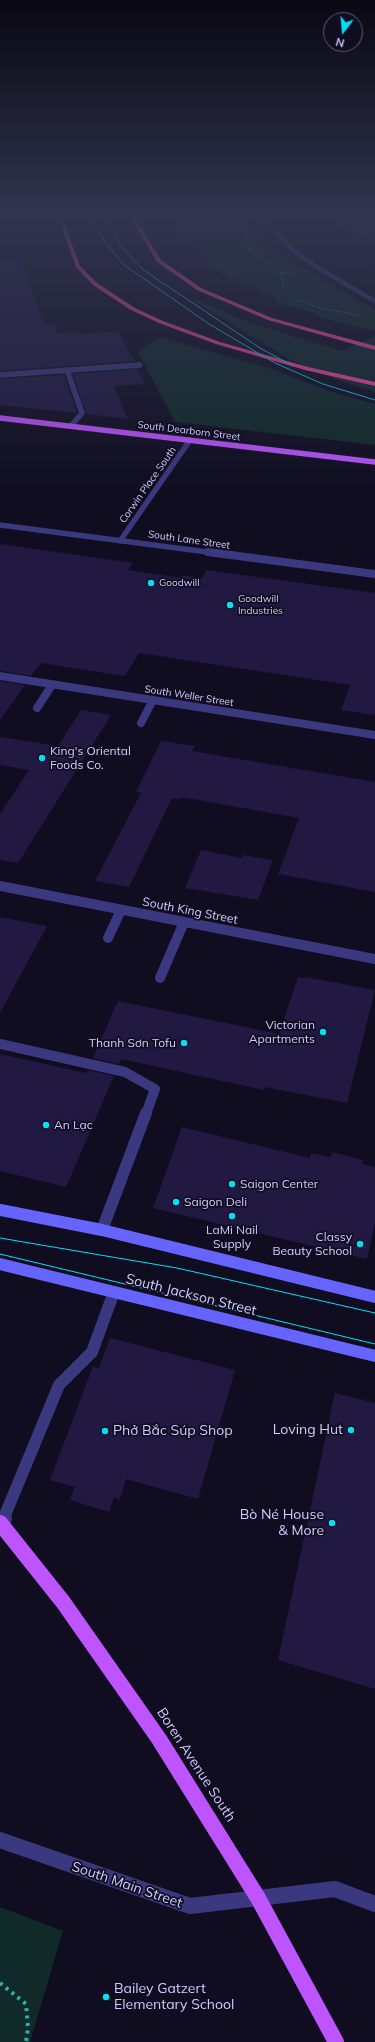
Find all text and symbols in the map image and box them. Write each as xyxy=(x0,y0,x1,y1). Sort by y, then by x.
north arrow xyxy=(323,12,363,52)
text: N xyxy=(334,35,346,50)
street label: South Dearborn Street xyxy=(137,419,241,443)
street label: Corwin Place South xyxy=(117,444,179,526)
street label: South Lane Street xyxy=(147,528,231,552)
place label: Goodwill xyxy=(159,577,200,589)
marker: Goodwill xyxy=(146,578,156,588)
place label: Goodwill Industries xyxy=(238,593,283,616)
marker: Goodwill Industries xyxy=(225,600,235,610)
street label: South Weller Street xyxy=(144,683,234,709)
place label: King's Oriental Foods Co. xyxy=(50,744,131,772)
marker: King's Oriental Foods Co. xyxy=(37,753,47,763)
street label: South King Street xyxy=(141,895,239,927)
place label: Victorian Apartments xyxy=(249,1018,315,1046)
marker: Victorian Apartments xyxy=(318,1027,328,1037)
place label: Thanh Sơn Tofu xyxy=(89,1036,176,1050)
marker: Thanh Sơn Tofu xyxy=(179,1038,189,1048)
place label: An Lạc xyxy=(54,1118,93,1132)
marker: An Lạc xyxy=(41,1120,51,1130)
place label: Saigon Center xyxy=(240,1177,318,1191)
marker: Saigon Center xyxy=(227,1179,237,1189)
place label: Saigon Deli xyxy=(184,1195,247,1209)
marker: Saigon Deli xyxy=(171,1197,181,1207)
marker: LaMi Nail Supply xyxy=(227,1211,237,1221)
place label: LaMi Nail Supply xyxy=(206,1223,258,1251)
place label: Classy Beauty School xyxy=(272,1230,352,1258)
marker: Classy Beauty School xyxy=(355,1239,365,1249)
street label: South Jackson Street xyxy=(124,1271,258,1319)
place label: Loving Hut xyxy=(273,1422,343,1438)
place label: Phở Bắc Súp Shop xyxy=(113,1423,233,1439)
marker: Loving Hut xyxy=(346,1425,356,1435)
marker: Phở Bắc Súp Shop xyxy=(100,1426,110,1436)
place label: Bò Né House & More xyxy=(240,1507,324,1540)
marker: Bò Né House & More xyxy=(327,1518,337,1528)
street label: Boren Avenue South xyxy=(153,1705,239,1825)
street label: South Main Street xyxy=(69,1858,185,1912)
place label: Bailey Gatzert Elementary School xyxy=(114,1981,234,2014)
marker: Bailey Gatzert Elementary School xyxy=(101,1992,111,2002)

